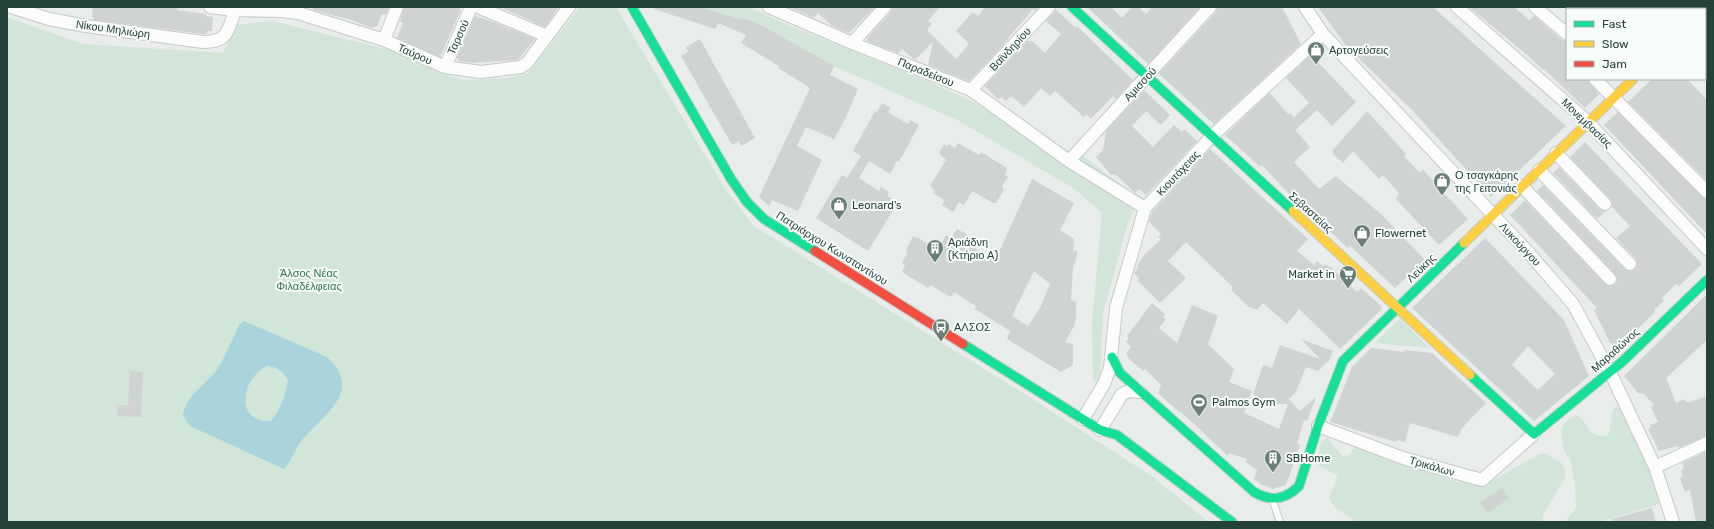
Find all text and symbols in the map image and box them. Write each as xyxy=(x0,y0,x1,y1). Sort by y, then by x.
legend xyxy=(1566,8,1706,80)
text: Fast xyxy=(1602,17,1626,31)
street label: Νίκου Μηλιώρη xyxy=(75,18,151,41)
street label: Ταρσού xyxy=(445,18,472,57)
street label: Βαϊνδηρίου xyxy=(987,25,1034,74)
text: Slow xyxy=(1602,37,1629,51)
shop icon: Αρτογεύσεις xyxy=(1306,40,1326,65)
street label: Ταύρου xyxy=(396,41,434,68)
place label: Αρτογεύσεις xyxy=(1329,44,1389,57)
street label: Παραδείσου xyxy=(896,55,956,90)
text: Jam xyxy=(1602,57,1627,71)
street label: Αμισσού xyxy=(1121,65,1159,104)
street label: Μονεμβασίας xyxy=(1559,96,1615,151)
street label: Κιουτάχειας xyxy=(1154,148,1203,199)
place label: Ο τσαγκάρης της Γειτονιάς xyxy=(1455,169,1519,195)
shop icon: Ο τσαγκάρης της Γειτονιάς xyxy=(1432,171,1452,196)
street label: Σεβαστείας xyxy=(1286,189,1335,235)
shop icon: Leonard's xyxy=(829,195,849,220)
place label: Leonard's xyxy=(852,199,902,212)
street label: Πατριάρχου Κωνσταντίνου xyxy=(774,209,890,288)
street label: Λυκούργου xyxy=(1496,220,1543,269)
shop icon: Flowernet xyxy=(1352,223,1372,248)
place label: Flowernet xyxy=(1375,227,1427,240)
place label: Αριάδνη (Κτήριο Α) xyxy=(948,236,998,262)
building icon: Αριάδνη (Κτήριο Α) xyxy=(925,238,945,263)
street label: Λεύκης xyxy=(1404,251,1439,285)
supermarket icon: Market in xyxy=(1338,264,1358,289)
park label: Άλσος Νέας Φιλαδέλφειας xyxy=(276,267,342,293)
place label: Market in xyxy=(1288,268,1335,281)
bus stop icon: ΑΛΣΟΣ xyxy=(931,317,951,342)
place label: ΑΛΣΟΣ xyxy=(954,321,991,334)
street label: Μαραθώνος xyxy=(1589,326,1642,375)
sports icon: Palmos Gym xyxy=(1189,392,1209,417)
place label: Palmos Gym xyxy=(1212,396,1276,409)
building icon: SBHome xyxy=(1263,448,1283,473)
place label: SBHome xyxy=(1286,452,1330,465)
street label: Τρικάλων xyxy=(1408,454,1457,479)

